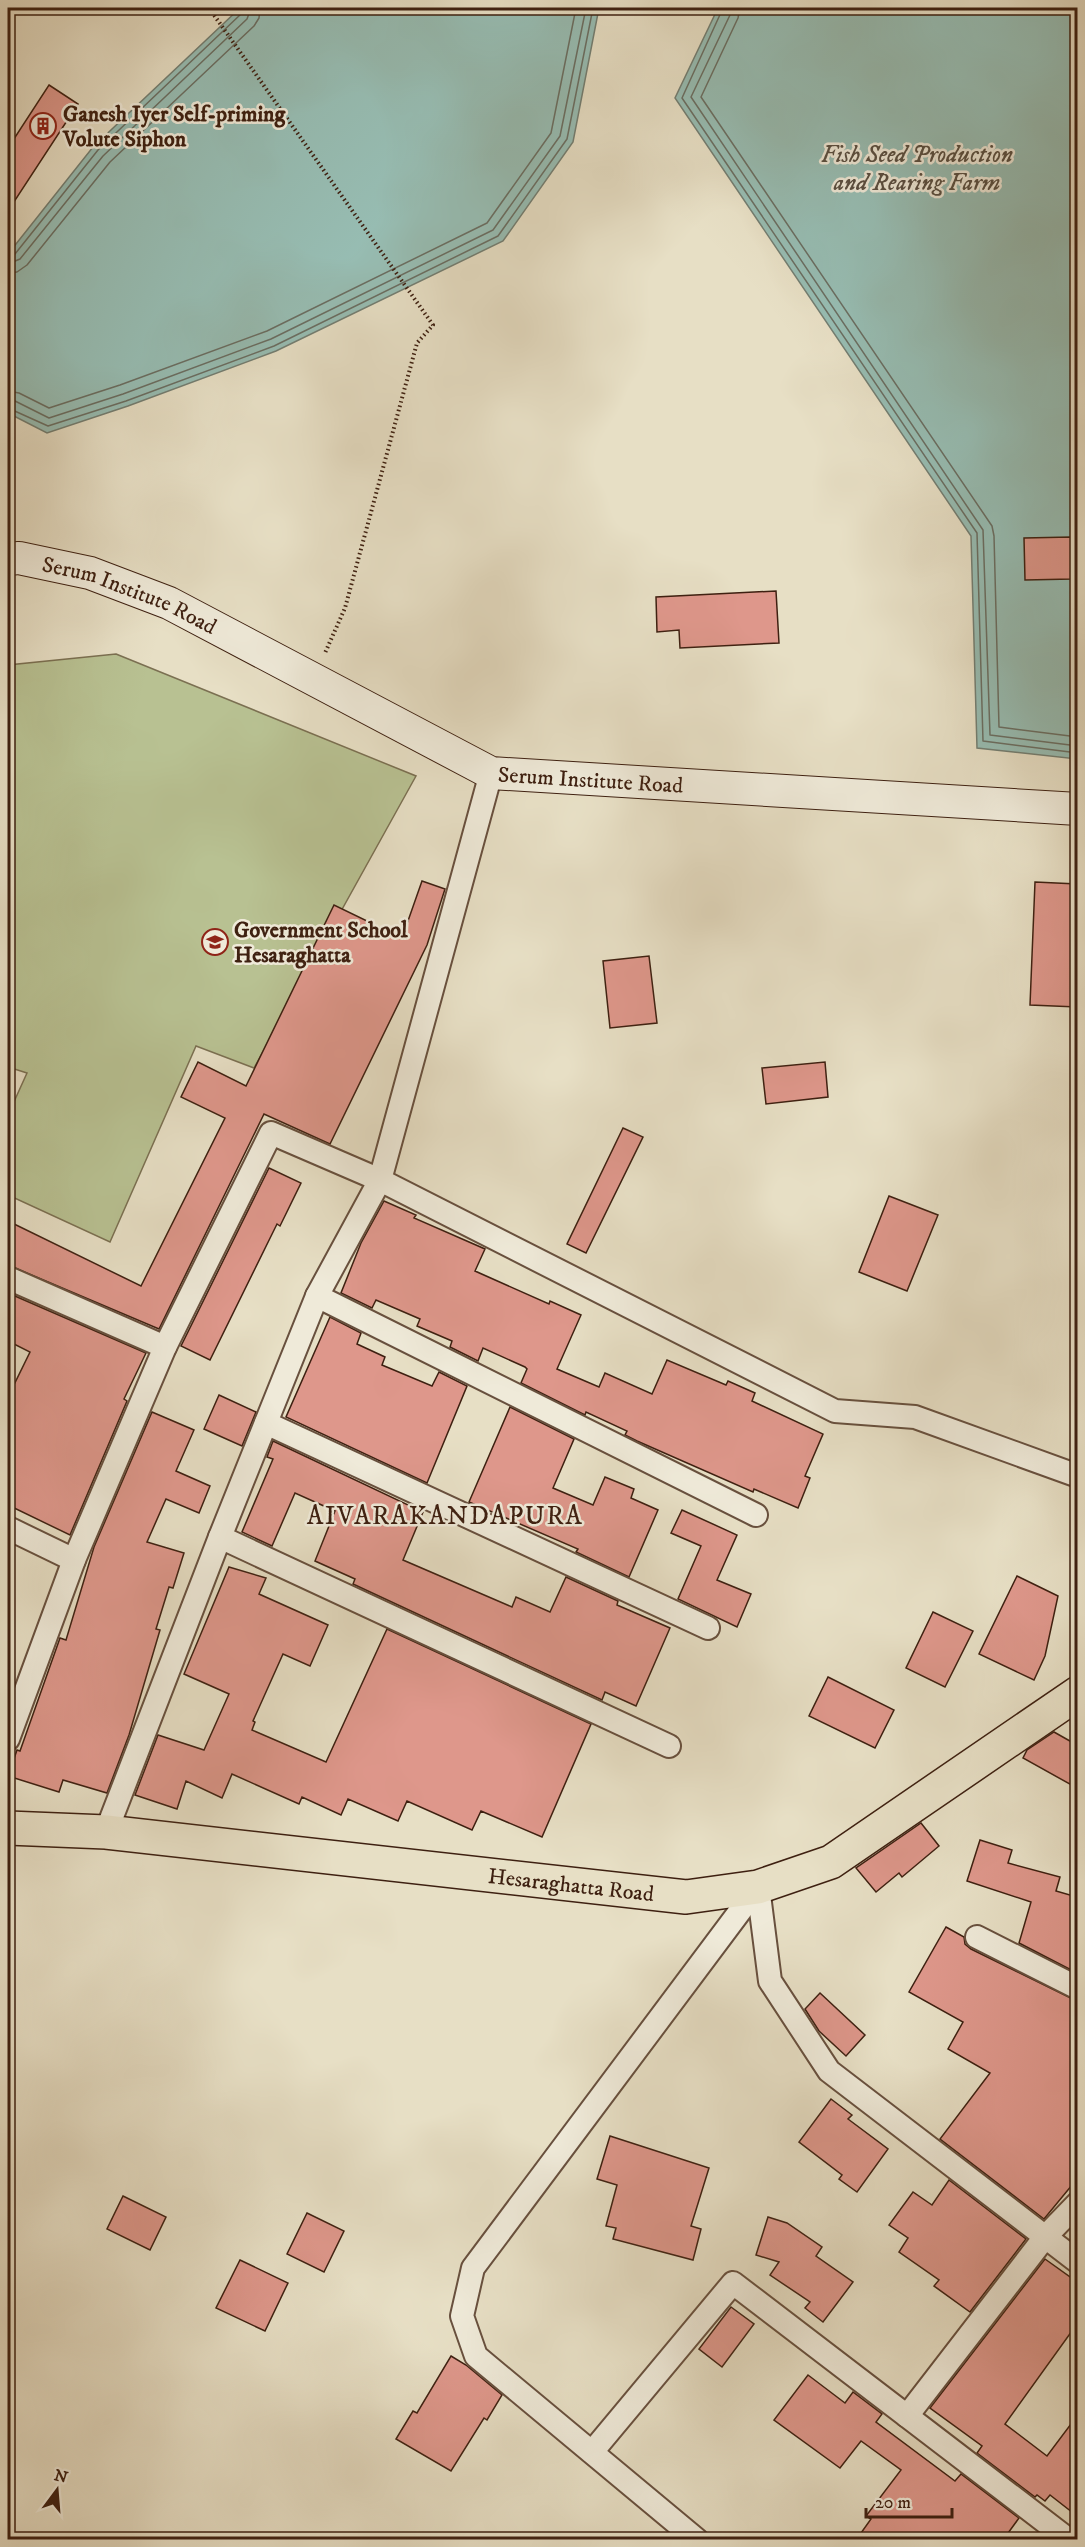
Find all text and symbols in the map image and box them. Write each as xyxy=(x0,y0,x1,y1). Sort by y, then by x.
place label: Ganesh Iyer Self-priming Volute Siphon xyxy=(62,101,287,153)
building icon: Ganesh Iyer Self-priming Volute Siphon xyxy=(28,111,58,141)
water label: Fish Seed Production and Rearing Farm xyxy=(821,140,1013,198)
street label: Serum Institute Road xyxy=(40,551,221,641)
street label: Serum Institute Road xyxy=(497,761,684,800)
place label: Government School Hesaraghatta xyxy=(234,917,408,969)
school or university icon: Government School Hesaraghatta xyxy=(200,927,230,957)
district label: AIVARAKANDAPURA xyxy=(307,1500,583,1533)
street label: Hesaraghatta Road xyxy=(486,1863,655,1908)
north arrow xyxy=(27,2460,87,2520)
text: N xyxy=(52,2465,70,2488)
scale bar xyxy=(866,2481,952,2519)
text: 20 m xyxy=(875,2492,911,2514)

